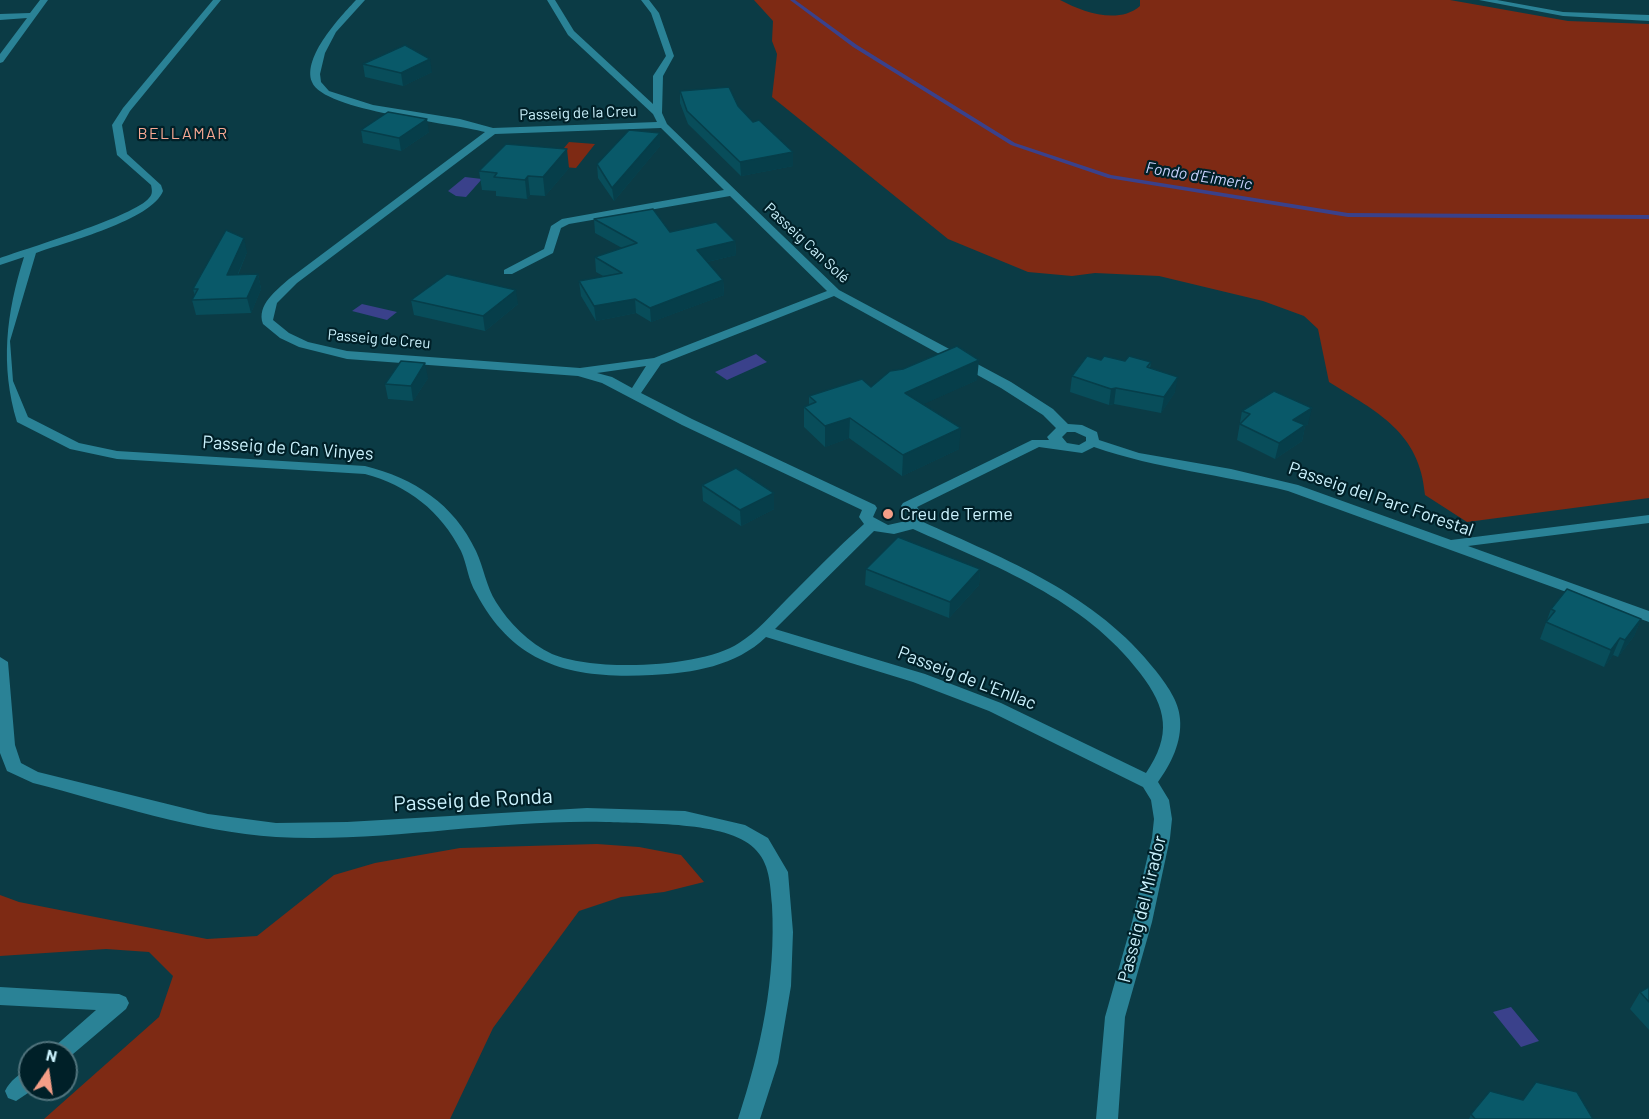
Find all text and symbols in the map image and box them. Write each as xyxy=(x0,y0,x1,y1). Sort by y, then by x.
street label: Passeig de la Creu xyxy=(519,102,637,124)
district label: BELLAMAR xyxy=(137,124,229,144)
water label: Fondo d'Eimeric xyxy=(1144,158,1254,194)
street label: Passeig Can Solé xyxy=(761,199,853,287)
street label: Passeig de Creu xyxy=(327,326,431,352)
street label: Passeig de Can Vinyes xyxy=(202,431,374,465)
street label: Passeig del Parc Forestal xyxy=(1286,457,1476,541)
place label: Creu de Terme xyxy=(900,503,1013,525)
marker: Creu de Terme xyxy=(881,507,895,521)
street label: Passeig de L'Enllac xyxy=(895,642,1039,714)
street label: Passeig de Ronda xyxy=(393,783,553,817)
street label: Passeig del Mirador xyxy=(1113,833,1171,985)
north arrow xyxy=(18,1041,78,1101)
text: N xyxy=(44,1044,59,1065)

